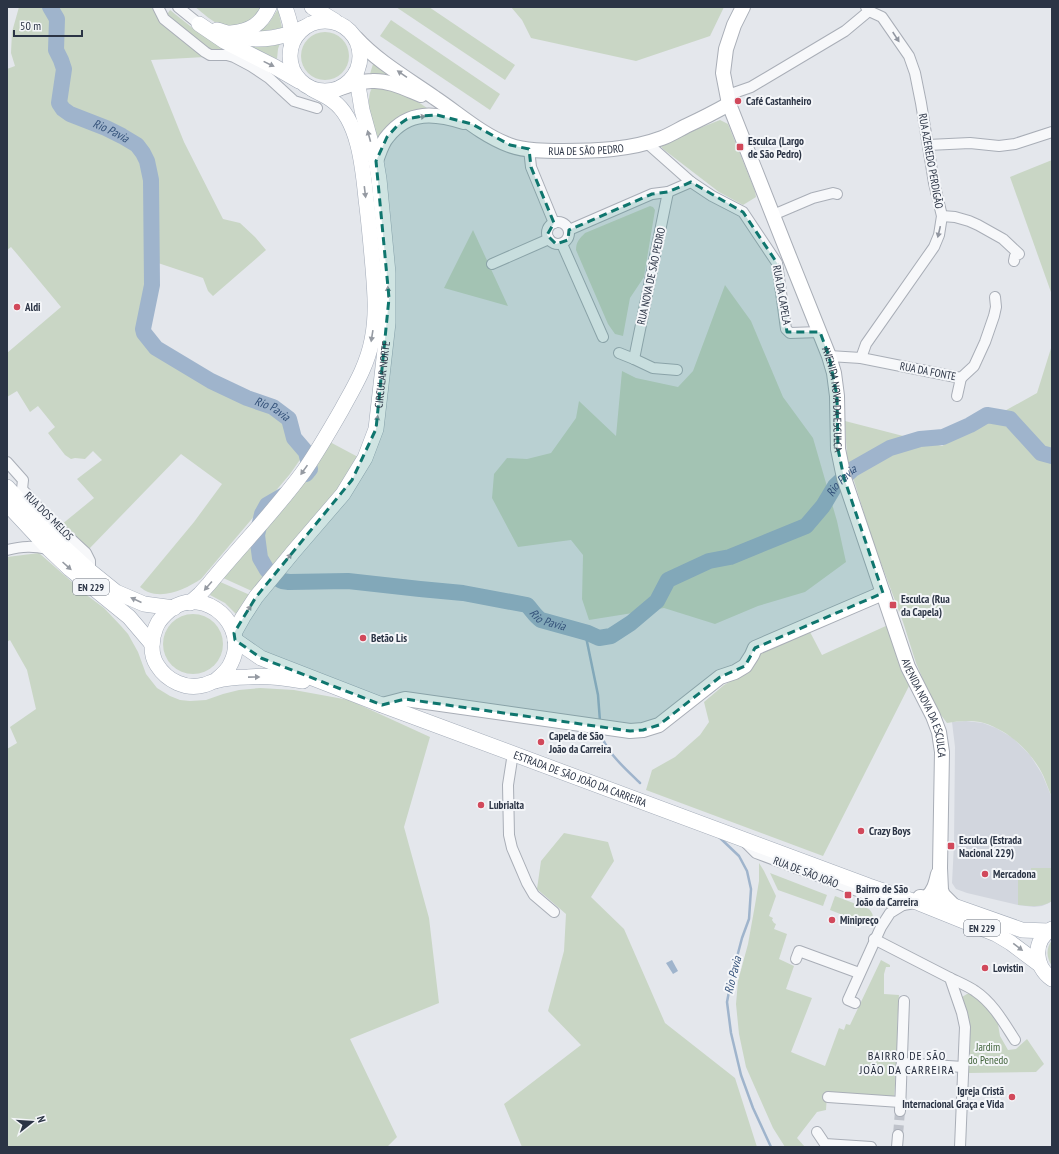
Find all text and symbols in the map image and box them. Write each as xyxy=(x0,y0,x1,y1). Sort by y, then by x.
scale bar xyxy=(14,12,82,38)
text: 50 m xyxy=(20,18,41,33)
one-way arrow xyxy=(892,32,900,42)
one-way arrow xyxy=(264,61,275,67)
one-way arrow xyxy=(396,70,407,78)
place label: Café Castanheiro xyxy=(746,94,812,108)
marker: Café Castanheiro xyxy=(733,96,743,106)
street label: RUA AZEREDO PERDIGÃO xyxy=(916,112,946,210)
one-way arrow xyxy=(414,114,426,120)
water label: Rio Pavia xyxy=(91,116,133,146)
one-way arrow xyxy=(366,129,372,141)
place label: Esculca (Largo de São Pedro) xyxy=(748,134,804,161)
street label: RUA DE SÃO PEDRO xyxy=(548,141,625,158)
marker: Esculca (Largo de São Pedro) xyxy=(735,142,745,152)
one-way arrow xyxy=(362,186,369,198)
street label: RUA NOVA DE SÃO PEDRO xyxy=(634,226,668,326)
one-way arrow xyxy=(935,226,941,238)
street label: RUA DA CAPELA xyxy=(770,264,794,327)
one-way arrow xyxy=(385,286,392,298)
place label: Aldi xyxy=(24,300,41,314)
marker: Aldi xyxy=(12,302,22,312)
one-way arrow xyxy=(369,330,375,342)
street label: CIRCULAR NORTE xyxy=(371,340,393,409)
street label: AVENIDA NOVA DA ESCULCA xyxy=(819,345,846,454)
street label: RUA DA FONTE xyxy=(899,359,958,383)
water label: Rio Pavia xyxy=(253,393,294,425)
one-way arrow xyxy=(374,415,380,428)
water label: Rio Pavia xyxy=(823,460,860,499)
one-way arrow xyxy=(300,465,308,475)
street label: RUA DOS MELOS xyxy=(22,489,77,544)
one-way arrow xyxy=(284,553,293,564)
one-way arrow xyxy=(62,562,72,571)
road number: EN 229 xyxy=(73,579,109,595)
one-way arrow xyxy=(203,580,212,591)
place label: Esculca (Rua da Capela) xyxy=(901,592,950,619)
one-way arrow xyxy=(130,597,141,603)
marker: Esculca (Rua da Capela) xyxy=(888,600,898,610)
one-way arrow xyxy=(244,605,252,615)
water label: Rio Pavia xyxy=(526,606,568,634)
place label: Betão Lis xyxy=(371,631,407,645)
marker: Betão Lis xyxy=(358,633,368,643)
street label: AVENIDA NOVA DA ESCULCA xyxy=(899,657,949,758)
one-way arrow xyxy=(248,674,261,680)
place label: Capela de São João da Carreira xyxy=(548,729,612,756)
marker: Capela de São João da Carreira xyxy=(536,737,546,747)
street label: ESTRADA DE SÃO JOÃO DA CARREIRA xyxy=(512,748,650,810)
place label: Lubrialta xyxy=(489,798,525,812)
marker: Lubrialta xyxy=(476,800,486,810)
place label: Crazy Boys xyxy=(869,824,911,838)
marker: Crazy Boys xyxy=(856,826,866,836)
place label: Esculca (Estrada Nacional 229) xyxy=(959,833,1022,860)
marker: Esculca (Estrada Nacional 229) xyxy=(946,841,956,851)
street label: RUA DE SÃO JOÃO xyxy=(772,853,840,891)
place label: Mercadona xyxy=(993,867,1036,881)
marker: Mercadona xyxy=(980,869,990,879)
place label: Bairro de São João da Carreira xyxy=(855,882,919,909)
marker: Bairro de São João da Carreira xyxy=(843,890,853,900)
place label: Minipreço xyxy=(840,913,879,927)
marker: Minipreço xyxy=(827,915,837,925)
road number: EN 229 xyxy=(964,920,1000,936)
one-way arrow xyxy=(1012,943,1023,952)
water label: Rio Pavia xyxy=(721,953,745,995)
place label: Lovistin xyxy=(993,961,1024,975)
marker: Lovistin xyxy=(980,963,990,973)
park label: Jardim do Penedo xyxy=(968,1040,1008,1067)
district label: BAIRRO DE SÃO JOÃO DA CARREIRA xyxy=(858,1048,955,1077)
place label: Igreja Cristã Internacional Graça e Vida xyxy=(902,1084,1004,1111)
marker: Igreja Cristã Internacional Graça e Vida xyxy=(1007,1092,1017,1102)
north arrow xyxy=(12,1102,52,1142)
text: N xyxy=(34,1114,49,1124)

